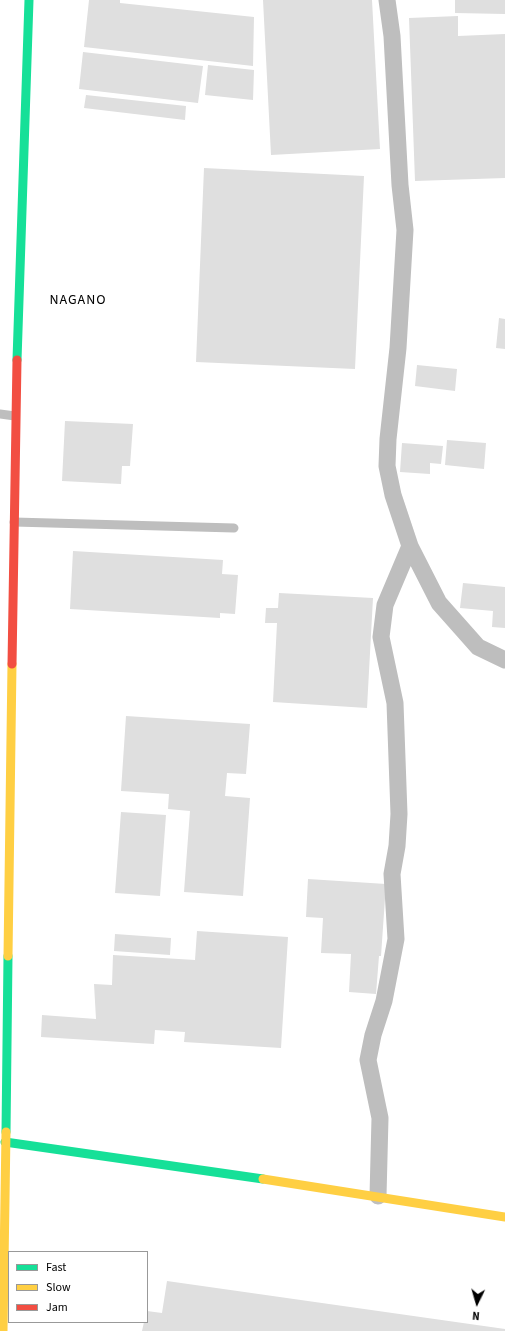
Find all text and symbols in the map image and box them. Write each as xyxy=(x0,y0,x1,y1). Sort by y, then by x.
district label: NAGANO xyxy=(49,293,107,309)
legend xyxy=(8,1251,148,1323)
text: Fast xyxy=(46,1259,66,1276)
text: Slow xyxy=(46,1279,71,1296)
north arrow xyxy=(457,1283,497,1323)
text: Jam xyxy=(46,1299,68,1316)
text: N xyxy=(472,1308,480,1323)

